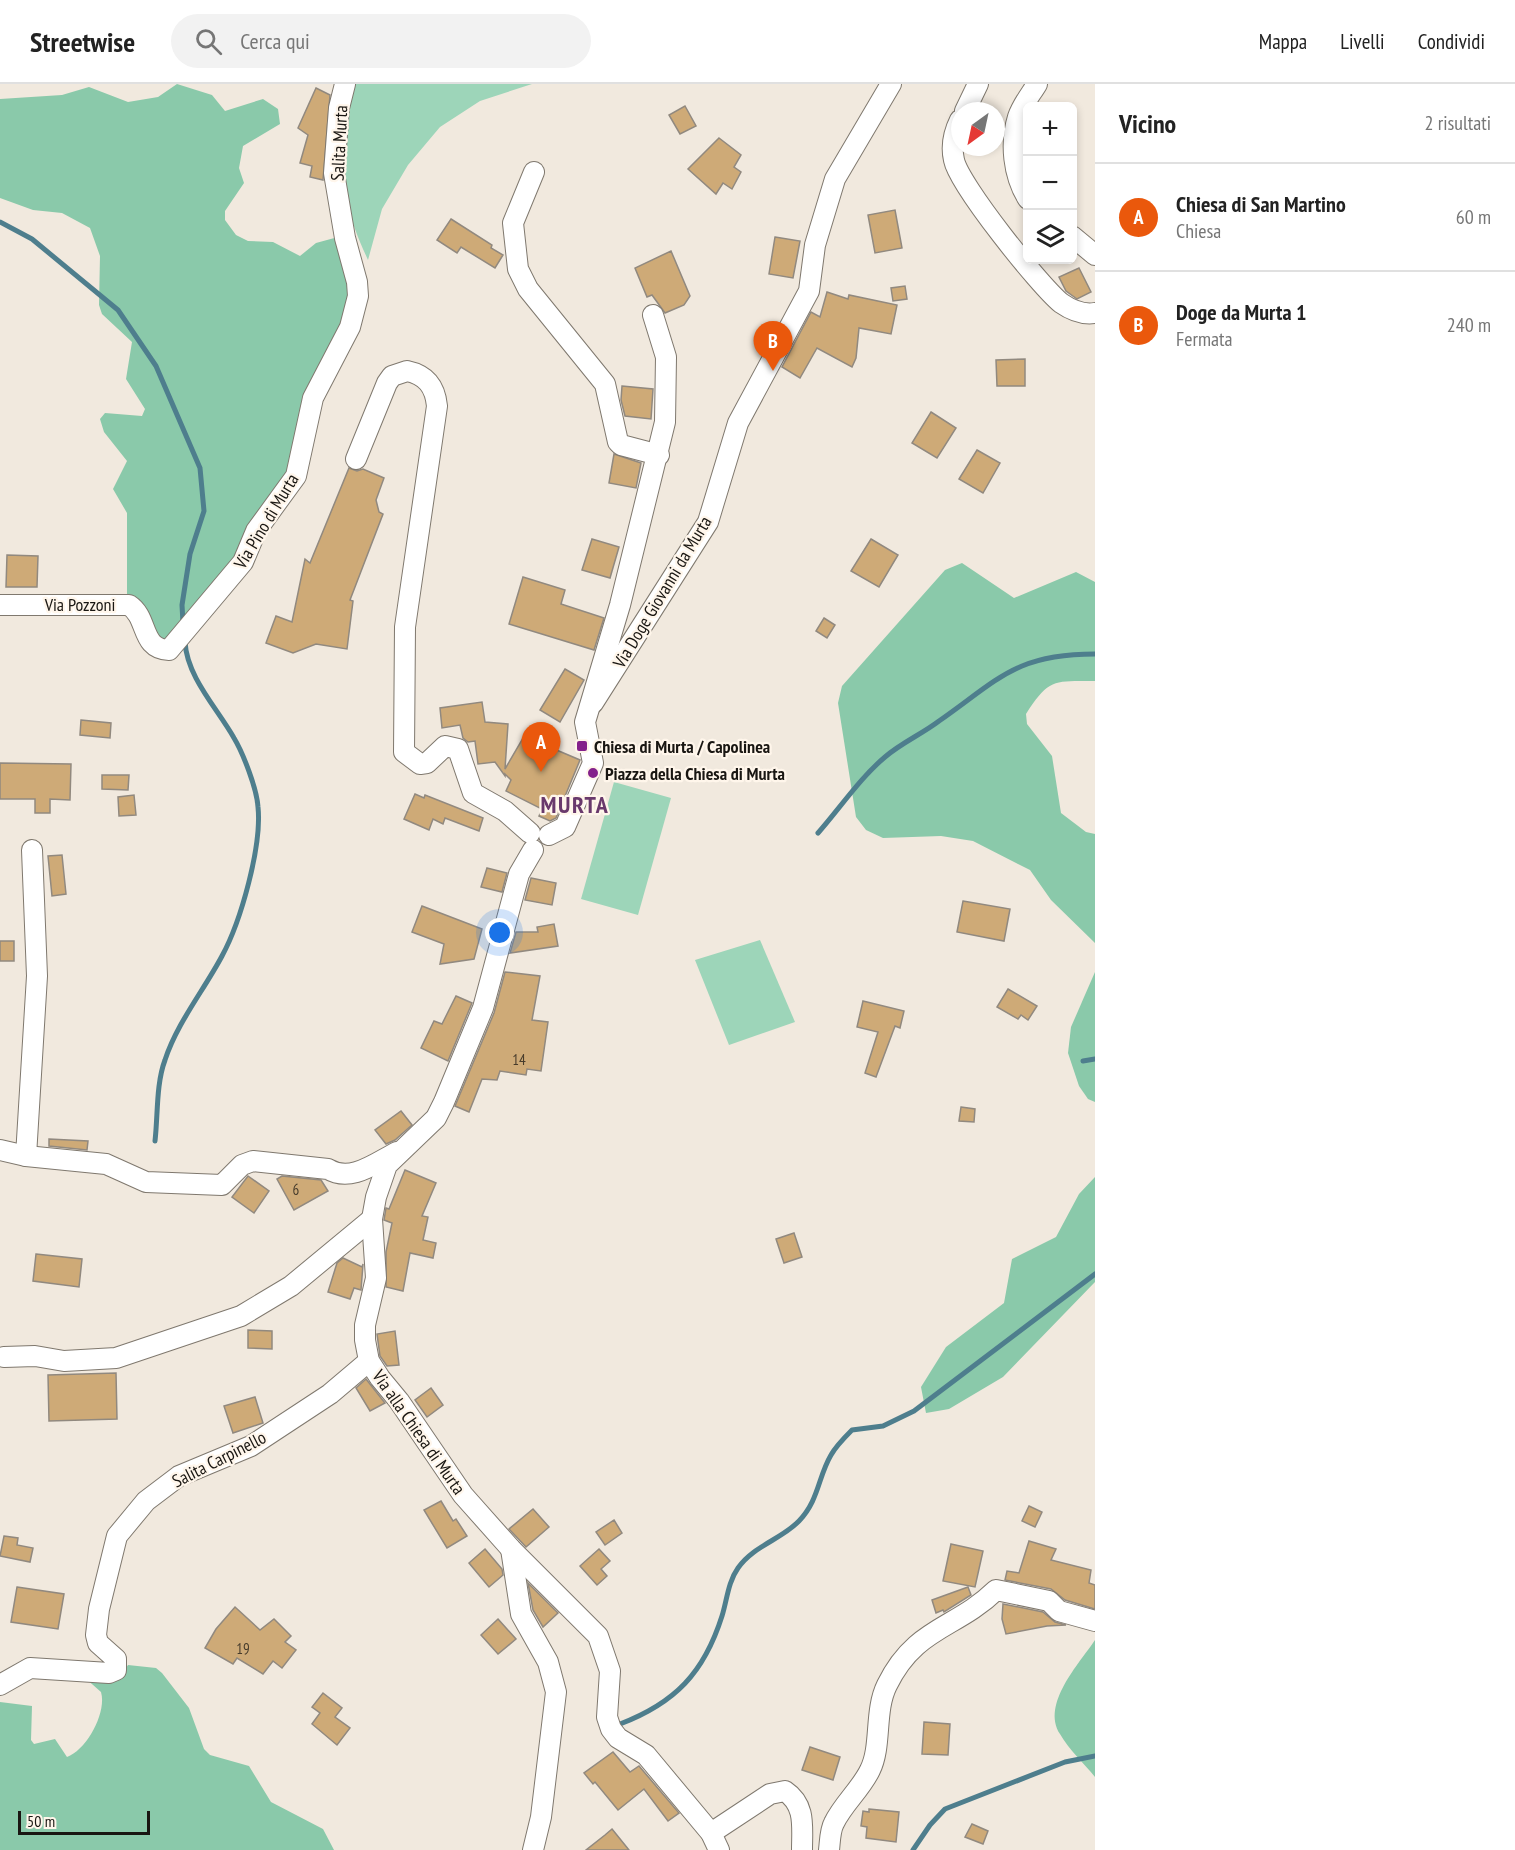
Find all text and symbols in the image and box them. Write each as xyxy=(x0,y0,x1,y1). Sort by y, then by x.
search box xyxy=(171,14,591,68)
text: Streetwise xyxy=(30,23,135,60)
icon: search xyxy=(192,25,225,58)
text: Cerca qui xyxy=(240,27,310,55)
text: Mappa xyxy=(1259,28,1307,55)
text: Livelli xyxy=(1340,28,1385,55)
text: Condividi xyxy=(1418,28,1485,55)
north arrow xyxy=(951,102,1005,156)
map controls xyxy=(1023,102,1077,264)
button: + xyxy=(1023,102,1077,156)
street label: Salita Murta xyxy=(326,105,352,181)
text: Vicino xyxy=(1119,107,1176,140)
text: 2 risultati xyxy=(1425,110,1491,136)
button: − xyxy=(1023,156,1077,210)
text: Chiesa di San Martino xyxy=(1176,190,1346,218)
text: A xyxy=(1133,204,1144,230)
text: 60 m xyxy=(1456,204,1491,230)
button: layers xyxy=(1023,210,1077,264)
text: Chiesa xyxy=(1176,218,1221,244)
text: Doge da Murta 1 xyxy=(1176,298,1307,326)
text: B xyxy=(1134,312,1143,338)
text: 240 m xyxy=(1447,312,1491,338)
pin: B xyxy=(754,322,792,371)
text: Fermata xyxy=(1176,326,1233,352)
street label: Via Pino di Murta xyxy=(228,469,303,574)
street label: Via Doge Giovanni da Murta xyxy=(607,512,716,673)
street label: Via Pozzoni xyxy=(44,593,115,616)
pin: A xyxy=(522,722,560,772)
place label: Chiesa di Murta / Capolinea xyxy=(594,735,770,758)
marker: Chiesa di Murta / Capolinea xyxy=(575,739,589,753)
place label: Piazza della Chiesa di Murta xyxy=(605,762,785,785)
marker: Piazza della Chiesa di Murta xyxy=(586,766,600,780)
district label: MURTA xyxy=(541,789,609,820)
your location xyxy=(485,918,514,947)
house number: 14 xyxy=(512,1050,526,1069)
house number: 6 xyxy=(293,1180,300,1199)
street label: Via alla Chiesa di Murta xyxy=(367,1364,471,1499)
street label: Salita Carpinello xyxy=(168,1425,270,1492)
house number: 19 xyxy=(236,1639,250,1658)
scale bar xyxy=(18,1808,150,1836)
text: 50 m xyxy=(27,1811,55,1831)

